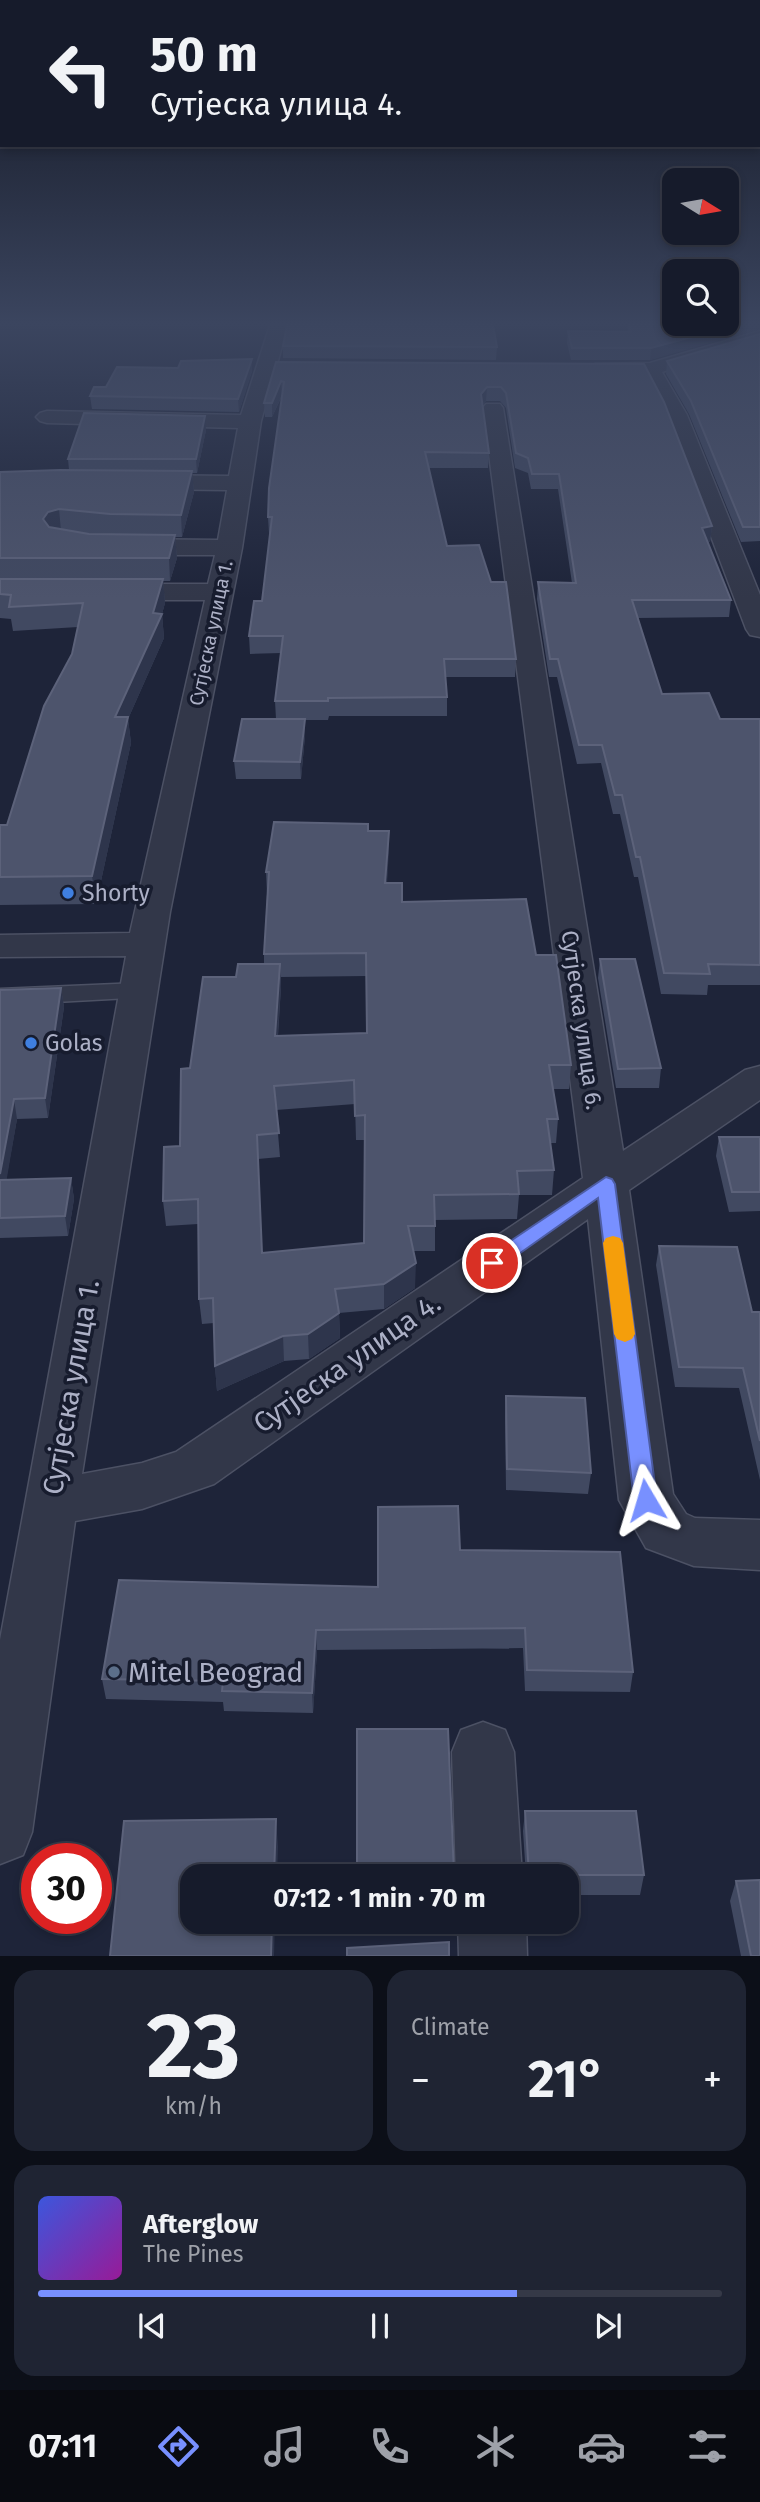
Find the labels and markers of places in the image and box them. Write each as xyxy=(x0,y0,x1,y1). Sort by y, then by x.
place label: Shorty xyxy=(82,879,151,907)
marker: Shorty xyxy=(60,885,76,901)
place label: Golas xyxy=(45,1029,103,1057)
marker: Golas xyxy=(23,1035,39,1051)
pin xyxy=(462,1233,522,1293)
place label: Mitel Beograd xyxy=(128,1656,303,1689)
marker: Mitel Beograd xyxy=(106,1664,122,1680)

